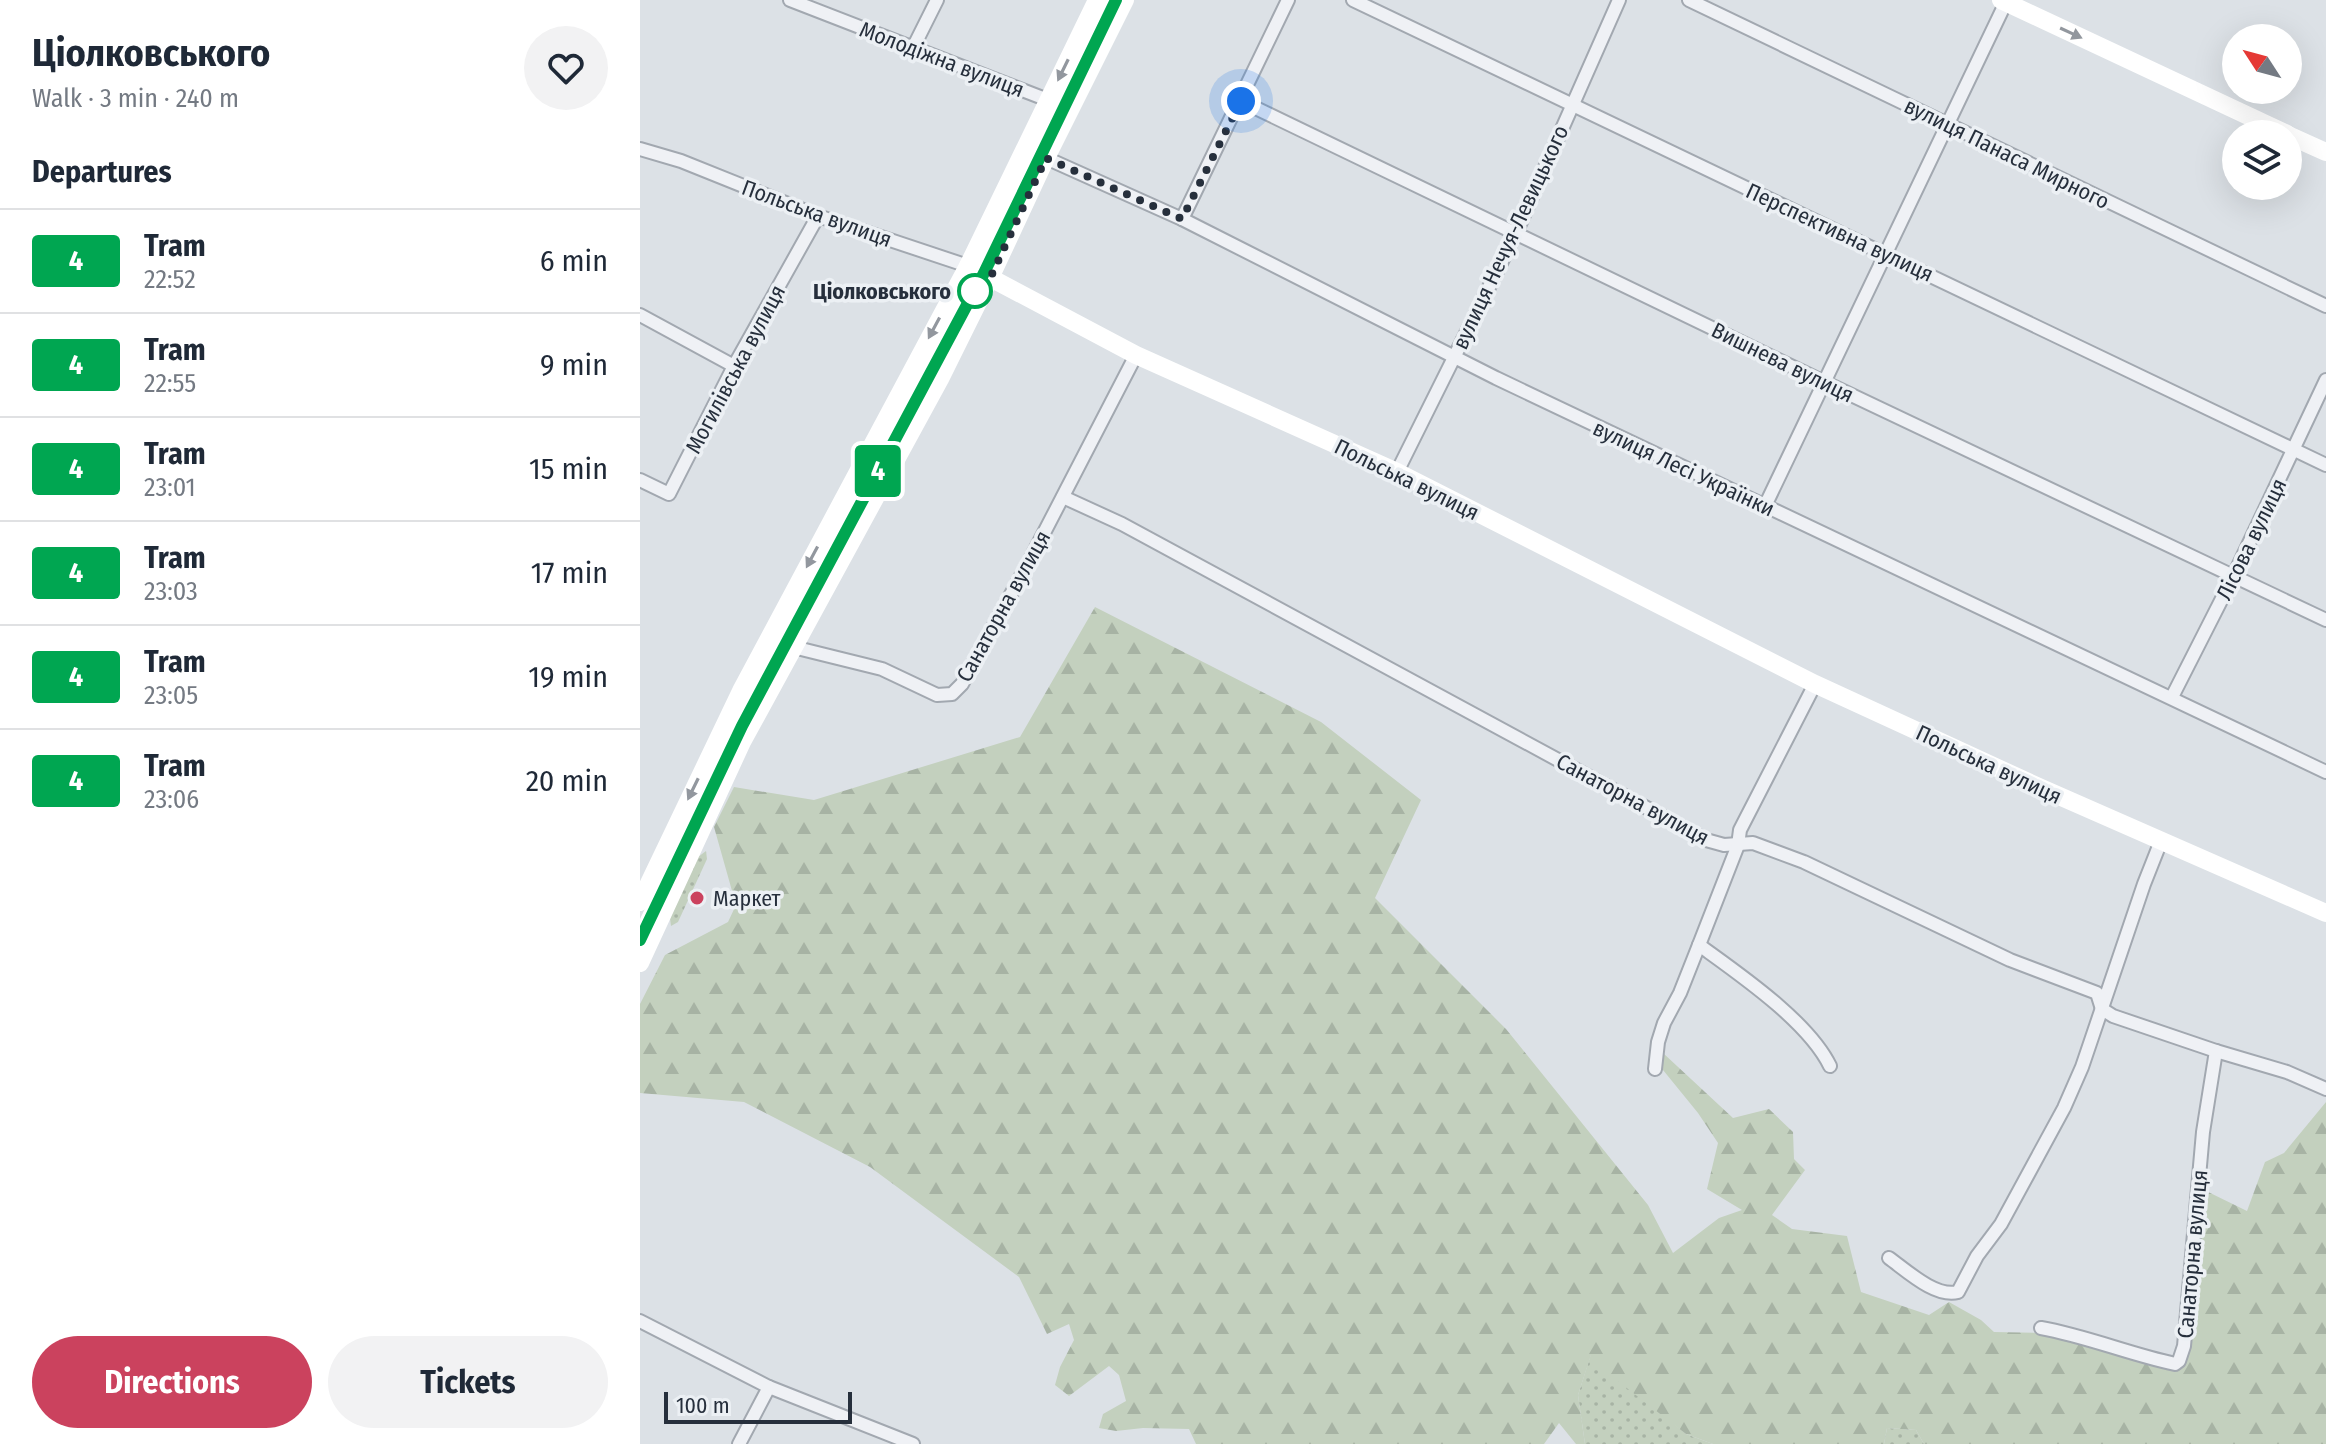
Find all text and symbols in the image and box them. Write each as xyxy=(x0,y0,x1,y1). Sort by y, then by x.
street label: Молодіжна вулиця xyxy=(856,16,1028,103)
north arrow xyxy=(2222,24,2302,104)
map controls xyxy=(2222,24,2302,200)
button: heart xyxy=(524,26,608,110)
one-way arrow xyxy=(2059,26,2083,40)
text: Ціолковського xyxy=(32,30,270,76)
one-way arrow xyxy=(1056,59,1070,82)
your location xyxy=(1221,81,1261,121)
text: Walk · 3 min · 240 m xyxy=(32,83,239,114)
street label: вулиця Панаса Мирного xyxy=(1900,92,2114,215)
button: layers xyxy=(2222,120,2302,200)
street label: вулиця Нечуя-Левицького xyxy=(1447,121,1574,353)
text: Departures xyxy=(32,154,172,190)
street label: Польська вулиця xyxy=(738,174,896,253)
street label: Перспективна вулиця xyxy=(1742,177,1938,288)
text: Tram xyxy=(144,228,206,264)
text: 6 min xyxy=(540,243,608,279)
text: 4 xyxy=(69,244,83,277)
text: 22:52 xyxy=(144,264,196,295)
marker: Ціолковського xyxy=(958,274,992,308)
place label: Ціолковського xyxy=(813,278,951,305)
street label: Могилівська вулиця xyxy=(680,280,791,458)
street label: Вишнева вулиця xyxy=(1707,316,1858,409)
one-way arrow xyxy=(928,317,942,339)
text: Tram xyxy=(144,332,206,368)
text: 9 min xyxy=(540,347,608,383)
text: 4 xyxy=(69,348,83,381)
text: 22:55 xyxy=(144,368,196,399)
street label: вулиця Лесі Українки xyxy=(1589,415,1779,522)
street label: Польська вулиця xyxy=(1330,433,1484,526)
text: Tram xyxy=(144,436,206,472)
line badge: 4 xyxy=(852,445,904,497)
text: 15 min xyxy=(529,451,608,487)
text: 4 xyxy=(69,452,83,485)
text: 4 xyxy=(871,454,885,487)
text: 23:01 xyxy=(144,472,196,503)
street label: Лісова вулиця xyxy=(2210,474,2292,604)
street label: Санаторна вулиця xyxy=(951,526,1056,687)
text: Tram xyxy=(144,540,206,576)
one-way arrow xyxy=(805,546,819,569)
text: 17 min xyxy=(531,555,608,591)
text: 4 xyxy=(69,556,83,589)
text: 23:03 xyxy=(144,576,198,607)
text: Tram xyxy=(144,644,206,680)
text: 19 min xyxy=(528,659,608,695)
text: 4 xyxy=(69,660,83,693)
text: 23:05 xyxy=(144,680,198,711)
street label: Польська вулиця xyxy=(1912,719,2066,810)
text: Tram xyxy=(144,748,206,784)
street label: Санаторна вулиця xyxy=(1552,748,1714,851)
text: 20 min xyxy=(526,763,608,799)
text: 4 xyxy=(69,764,83,797)
one-way arrow xyxy=(686,777,700,800)
text: 23:06 xyxy=(144,784,199,815)
place label: Маркет xyxy=(713,885,781,912)
marker: Маркет xyxy=(688,889,706,907)
street label: Санаторна вулиця xyxy=(2172,1169,2213,1339)
button: Directions xyxy=(32,1336,312,1428)
button: Tickets xyxy=(328,1336,608,1428)
scale bar xyxy=(664,1388,852,1424)
text: 100 m xyxy=(676,1392,730,1419)

